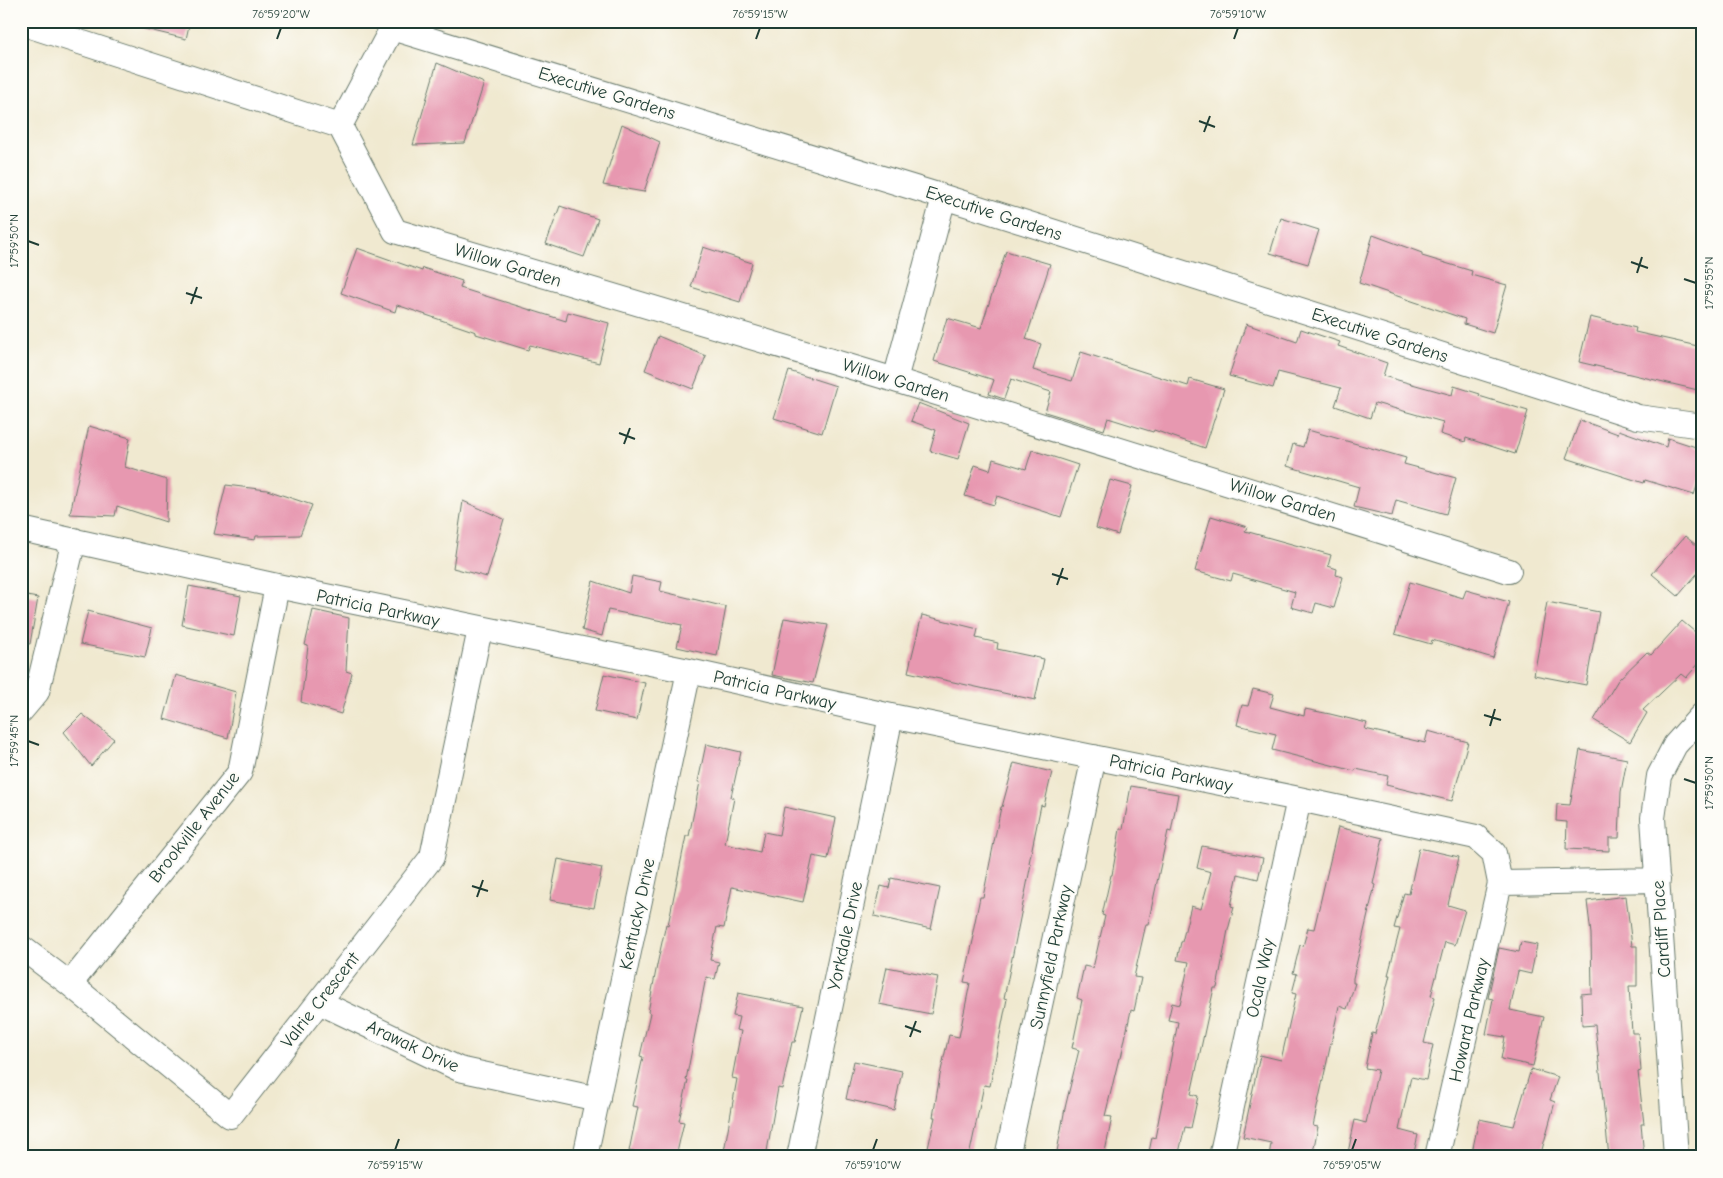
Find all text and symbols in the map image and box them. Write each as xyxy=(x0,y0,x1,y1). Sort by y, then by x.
text: 76°59'20"W xyxy=(252,7,310,21)
text: 76°59'15"W xyxy=(732,7,788,21)
text: 76°59'10"W xyxy=(1210,7,1267,21)
street label: Executive Gardens xyxy=(536,63,678,124)
street label: Executive Gardens xyxy=(923,182,1065,245)
text: 17°59'50"N xyxy=(7,214,21,268)
street label: Willow Garden xyxy=(452,239,564,292)
text: 17°59'55"N xyxy=(1702,257,1716,309)
street label: Executive Gardens xyxy=(1309,304,1451,367)
street label: Willow Garden xyxy=(840,354,952,407)
street label: Willow Garden xyxy=(1227,474,1339,527)
street label: Patricia Parkway xyxy=(314,585,442,632)
street label: Patricia Parkway xyxy=(711,666,839,715)
text: 17°59'45"N xyxy=(7,715,21,767)
street label: Patricia Parkway xyxy=(1107,750,1235,797)
text: 17°59'50"N xyxy=(1702,756,1716,810)
street label: Brookville Avenue xyxy=(145,768,244,887)
street label: Kentucky Drive xyxy=(615,856,660,972)
street label: Yorkdale Drive xyxy=(824,880,867,993)
street label: Cardiff Place xyxy=(1648,880,1675,978)
street label: Sunnyfield Parkway xyxy=(1026,882,1077,1031)
street label: Ocala Way xyxy=(1242,936,1279,1020)
street label: Valrie Crescent xyxy=(277,948,365,1052)
street label: Howard Parkway xyxy=(1445,955,1494,1084)
street label: Arawak Drive xyxy=(363,1016,462,1077)
text: 76°59'15"W xyxy=(367,1158,423,1172)
text: 76°59'10"W xyxy=(845,1158,902,1172)
text: 76°59'05"W xyxy=(1323,1158,1381,1172)

